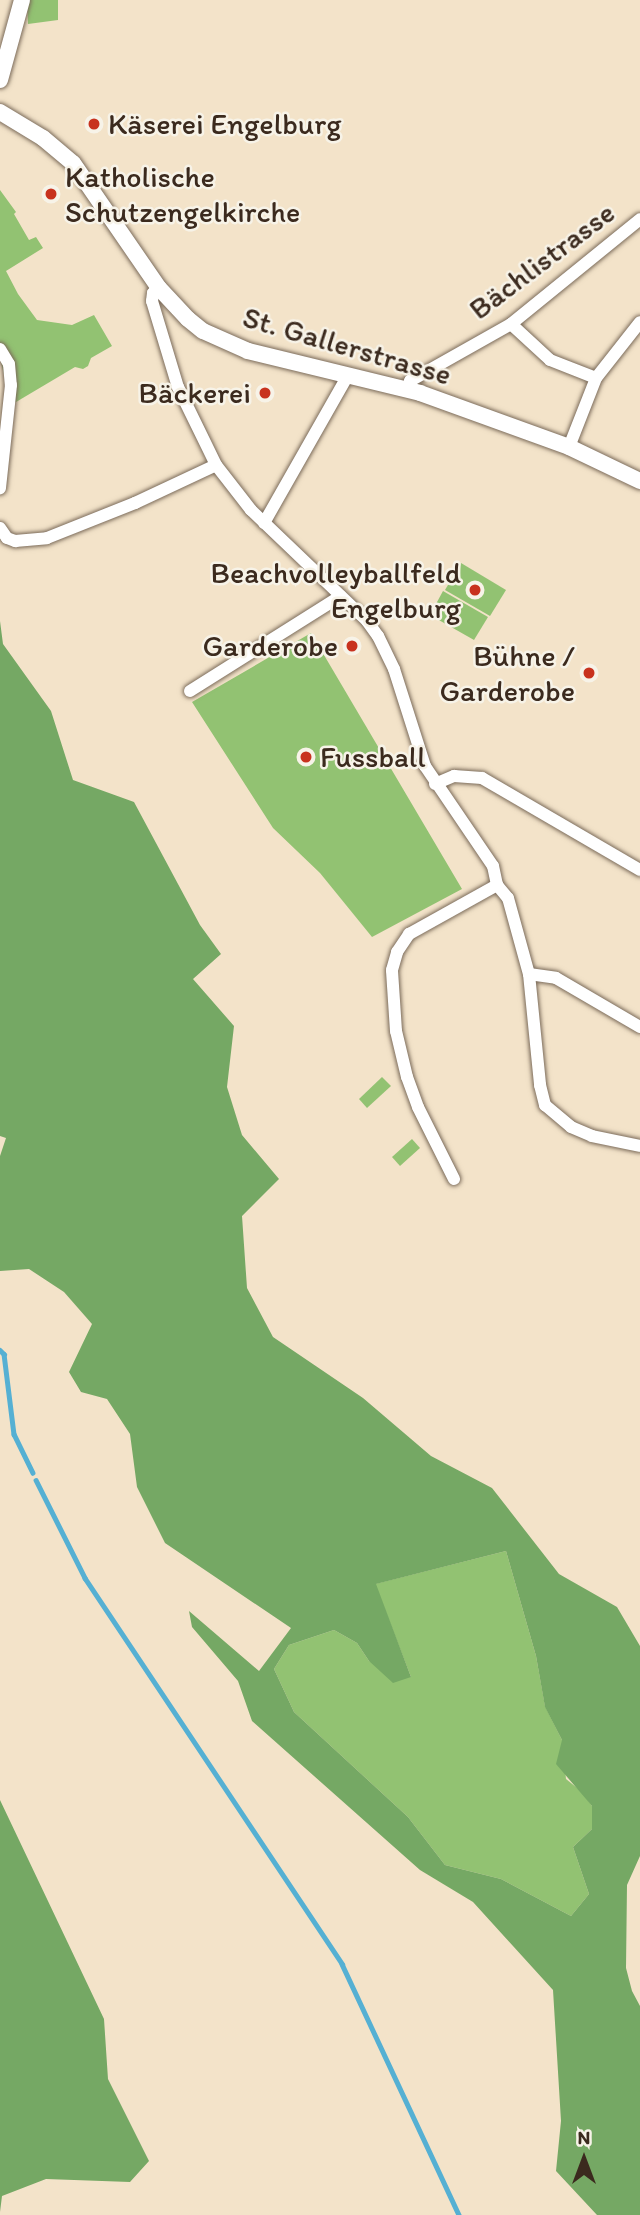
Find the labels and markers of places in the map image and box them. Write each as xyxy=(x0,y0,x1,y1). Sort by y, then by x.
place label: Käserei Engelburg xyxy=(108,106,340,142)
marker: Käserei Engelburg xyxy=(86,116,102,132)
place label: Katholische Schutzengelkirche xyxy=(65,159,300,230)
marker: Katholische Schutzengelkirche xyxy=(43,186,59,202)
place label: Bäckerei xyxy=(139,375,251,411)
marker: Bäckerei xyxy=(257,385,273,401)
place label: Beachvolleyballfeld Engelburg xyxy=(211,555,461,626)
marker: Beachvolleyballfeld Engelburg xyxy=(467,582,483,598)
place label: Garderobe xyxy=(202,628,338,664)
marker: Garderobe xyxy=(344,638,360,654)
place label: Bühne / Garderobe xyxy=(439,638,575,708)
marker: Bühne / Garderobe xyxy=(581,665,597,681)
place label: Fussball xyxy=(320,739,426,775)
marker: Fussball xyxy=(298,749,314,765)

